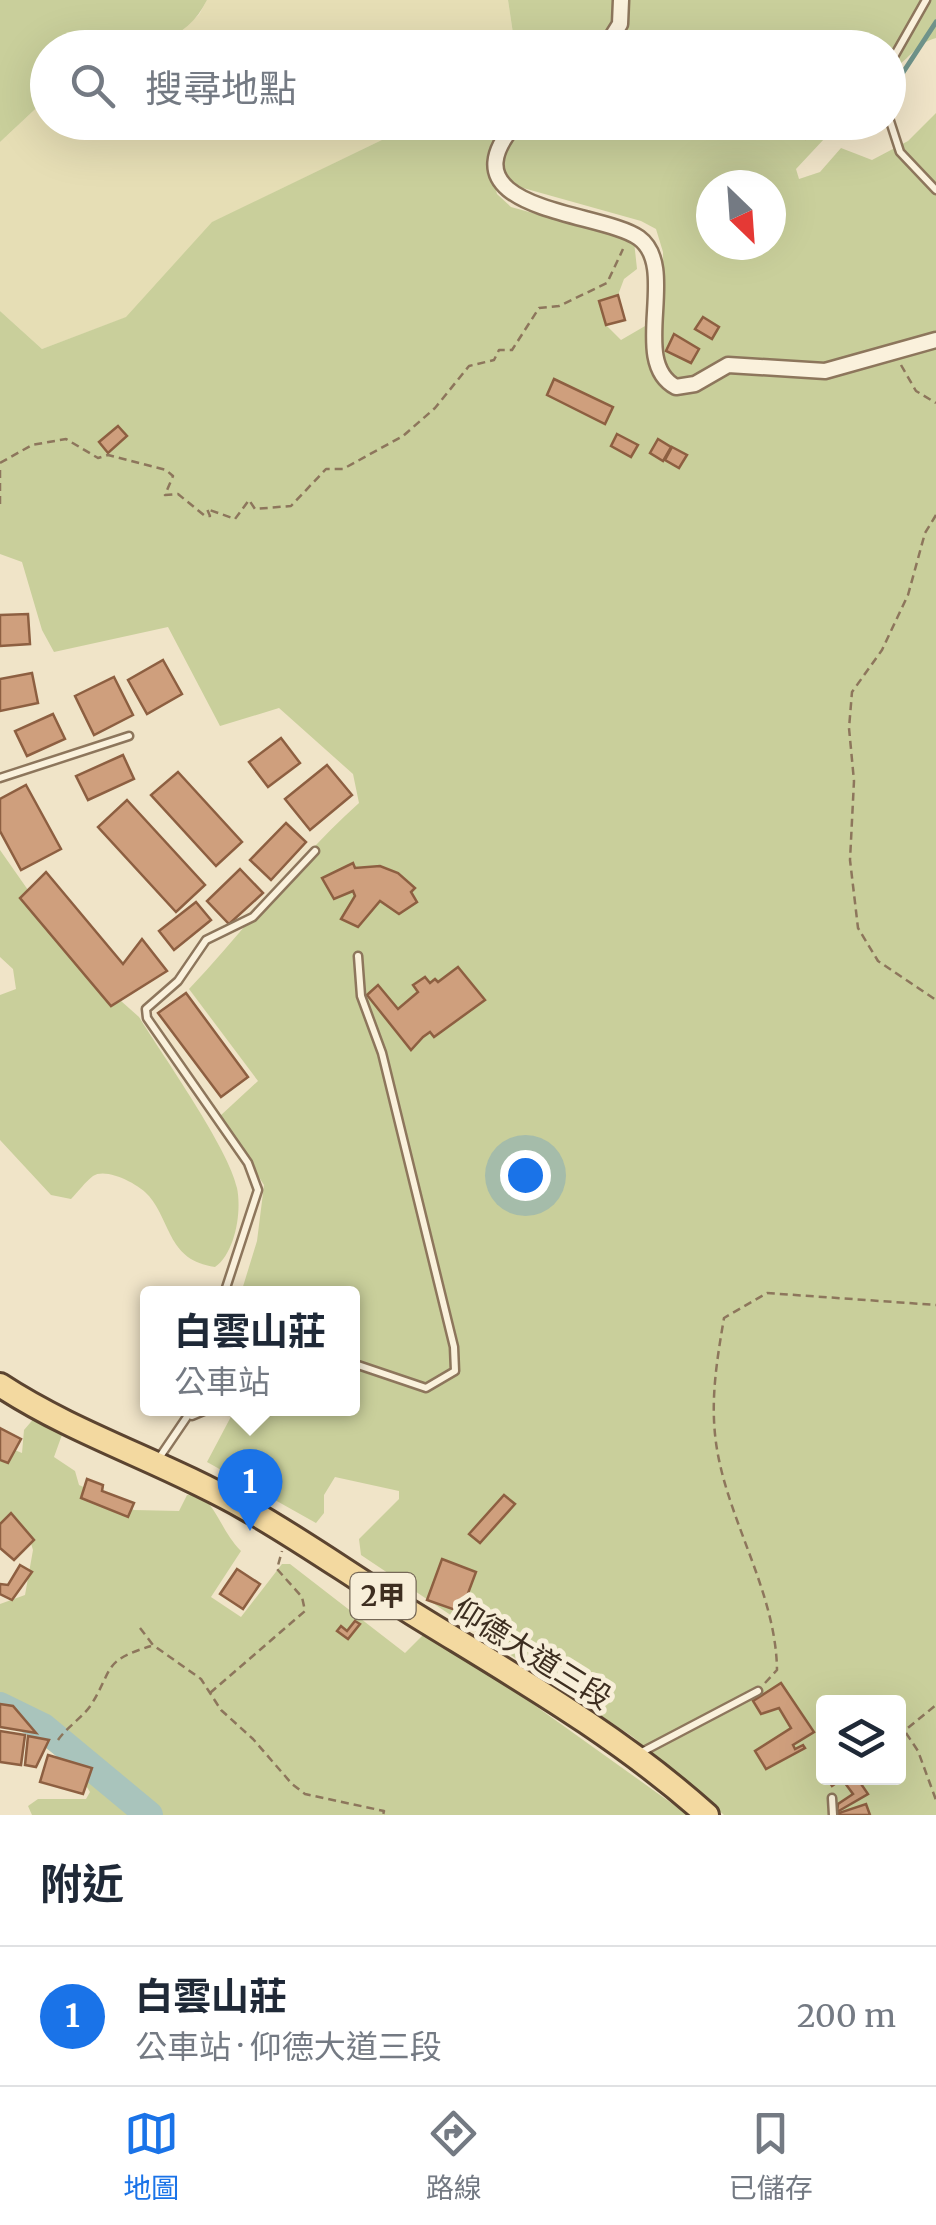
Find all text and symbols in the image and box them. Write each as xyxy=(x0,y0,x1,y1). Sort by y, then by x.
search box xyxy=(30,30,906,140)
icon: search xyxy=(65,58,120,113)
text: 搜尋地點 xyxy=(145,65,297,112)
north arrow xyxy=(696,170,786,260)
your location xyxy=(500,1150,551,1201)
popup xyxy=(140,1286,360,1416)
text: 白雲山莊 xyxy=(174,1308,326,1355)
text: 公車站 xyxy=(174,1362,270,1402)
pin: 1 xyxy=(218,1448,282,1531)
road number: 2甲 xyxy=(350,1573,416,1619)
street label: 仰德大道三段 xyxy=(446,1589,619,1717)
map controls xyxy=(816,1695,906,1785)
button: layers xyxy=(816,1695,906,1785)
text: 附近 xyxy=(40,1858,124,1910)
text: 白雲山莊 xyxy=(135,1973,287,2020)
text: 1 xyxy=(65,1996,80,2036)
text: 200 m xyxy=(797,1996,896,2036)
text: 公車站 · 仰德大道三段 xyxy=(135,2027,442,2067)
tab: 地圖 xyxy=(123,2106,179,2206)
tab: 路線 xyxy=(426,2106,482,2206)
tab: 已儲存 xyxy=(729,2106,813,2206)

